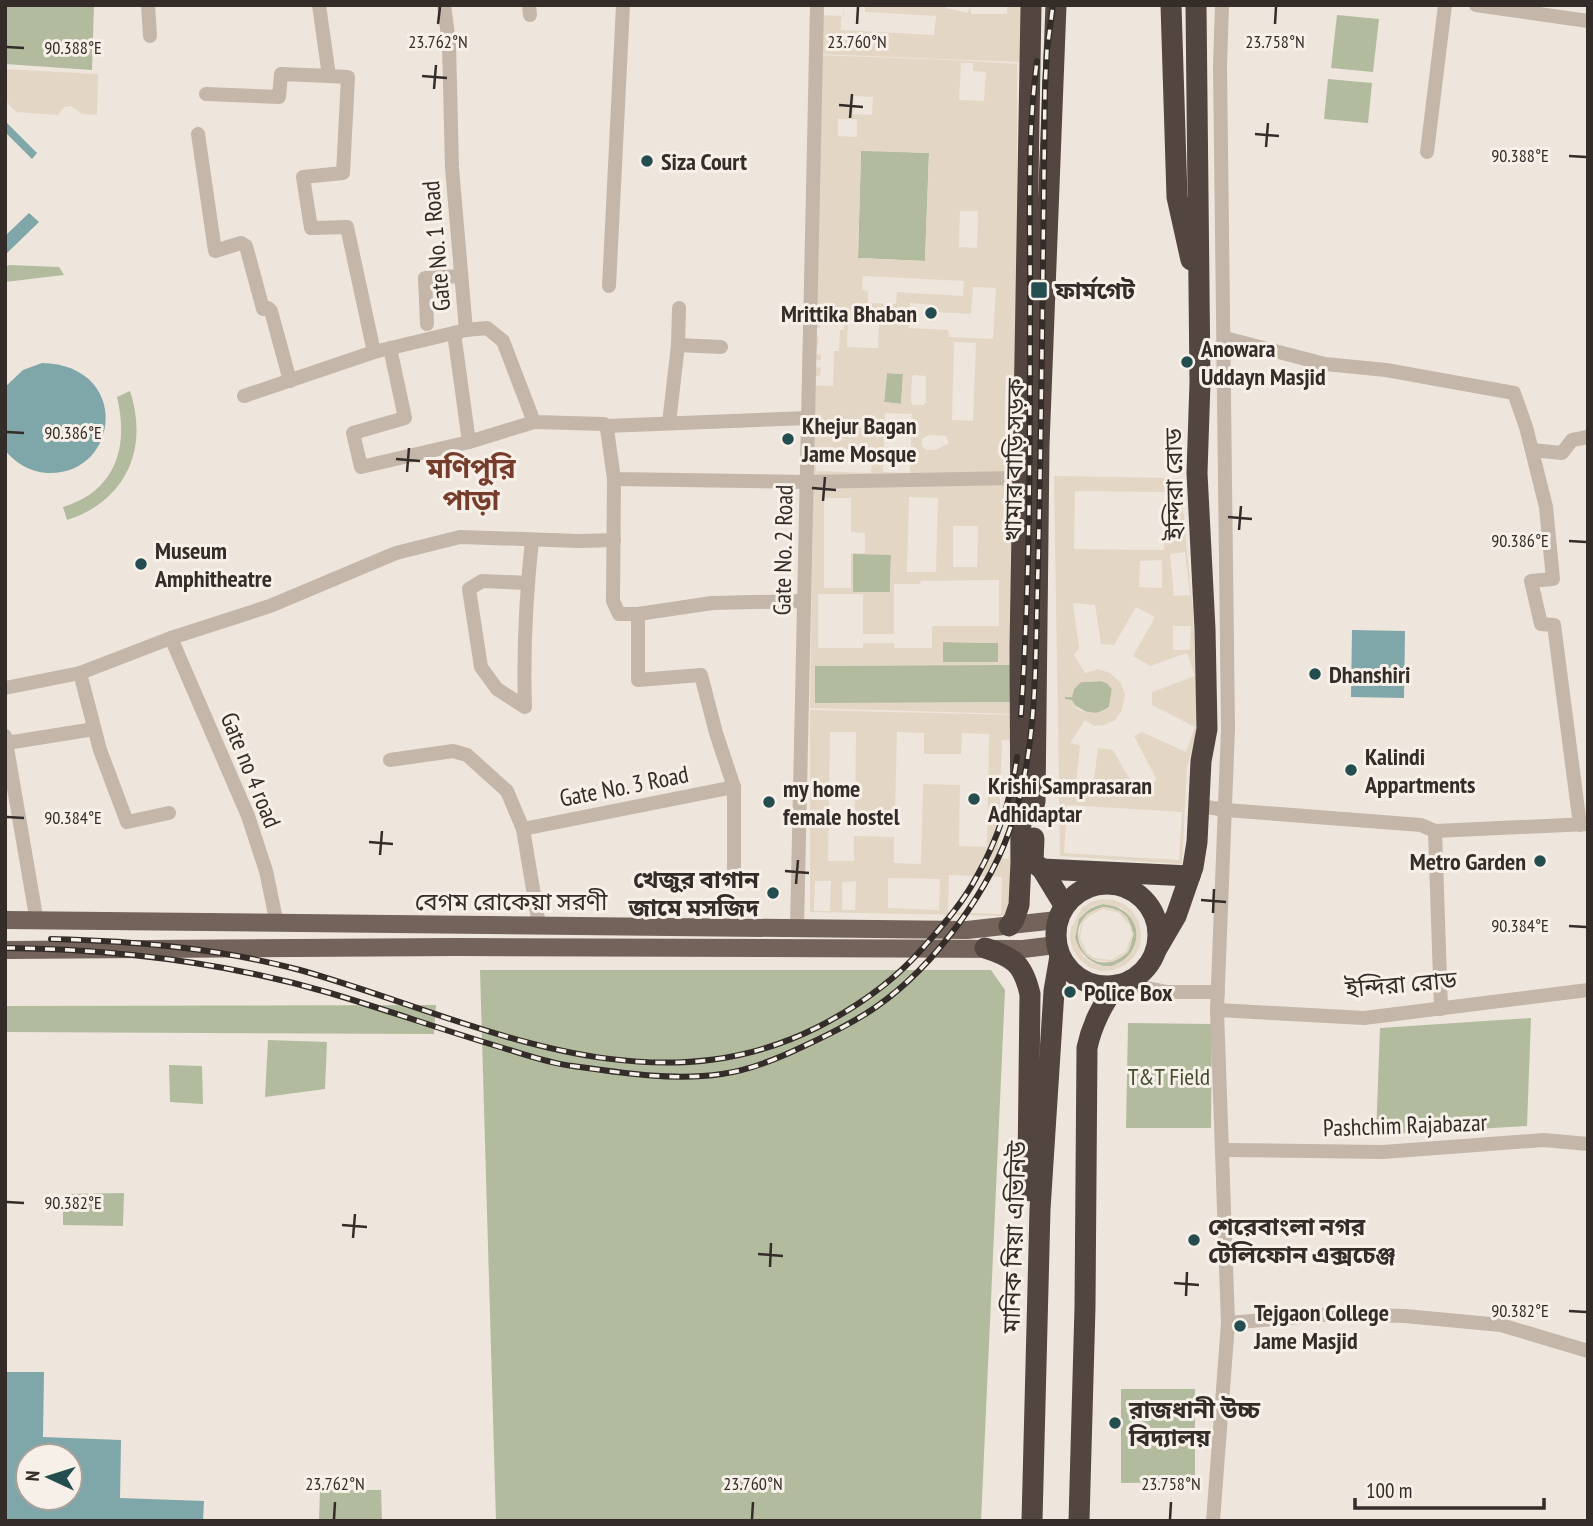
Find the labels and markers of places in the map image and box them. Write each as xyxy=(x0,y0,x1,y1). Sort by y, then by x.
place label: Siza Court xyxy=(661,146,747,177)
marker: Siza Court xyxy=(639,153,655,169)
place label: ফার্মগেট xyxy=(1054,275,1136,306)
marker: ফার্মগেট xyxy=(1029,280,1049,300)
place label: Mrittika Bhaban xyxy=(781,298,917,329)
marker: Mrittika Bhaban xyxy=(923,305,939,321)
place label: Anowara Uddayn Masjid xyxy=(1200,333,1326,392)
marker: Anowara Uddayn Masjid xyxy=(1179,354,1195,370)
place label: Khejur Bagan Jame Mosque xyxy=(801,410,917,469)
marker: Khejur Bagan Jame Mosque xyxy=(780,431,796,447)
place label: Museum Amphitheatre xyxy=(154,535,272,594)
marker: Museum Amphitheatre xyxy=(133,556,149,572)
place label: Dhanshiri xyxy=(1329,659,1410,690)
marker: Dhanshiri xyxy=(1307,666,1323,682)
place label: Kalindi Appartments xyxy=(1364,741,1475,800)
marker: Kalindi Appartments xyxy=(1343,762,1359,778)
place label: Krishi Samprasaran Adhidaptar xyxy=(987,770,1152,829)
place label: my home female hostel xyxy=(783,773,900,832)
marker: Krishi Samprasaran Adhidaptar xyxy=(966,791,982,807)
marker: my home female hostel xyxy=(761,794,777,810)
place label: Metro Garden xyxy=(1410,846,1526,877)
marker: Metro Garden xyxy=(1532,853,1548,869)
place label: খেজুর বাগান জামে মসজিদ xyxy=(628,864,760,923)
marker: খেজুর বাগান জামে মসজিদ xyxy=(765,885,781,901)
place label: Police Box xyxy=(1084,977,1173,1008)
marker: Police Box xyxy=(1062,984,1078,1000)
place label: শেরেবাংলা নগর টেলিফোন এক্সচেঞ্জ xyxy=(1208,1211,1396,1270)
marker: শেরেবাংলা নগর টেলিফোন এক্সচেঞ্জ xyxy=(1186,1232,1202,1248)
place label: Tejgaon College Jame Masjid xyxy=(1253,1297,1389,1356)
marker: Tejgaon College Jame Masjid xyxy=(1232,1318,1248,1334)
place label: রাজধানী উচ্চ বিদ্যালয় xyxy=(1128,1394,1261,1453)
marker: রাজধানী উচ্চ বিদ্যালয় xyxy=(1107,1415,1123,1431)

